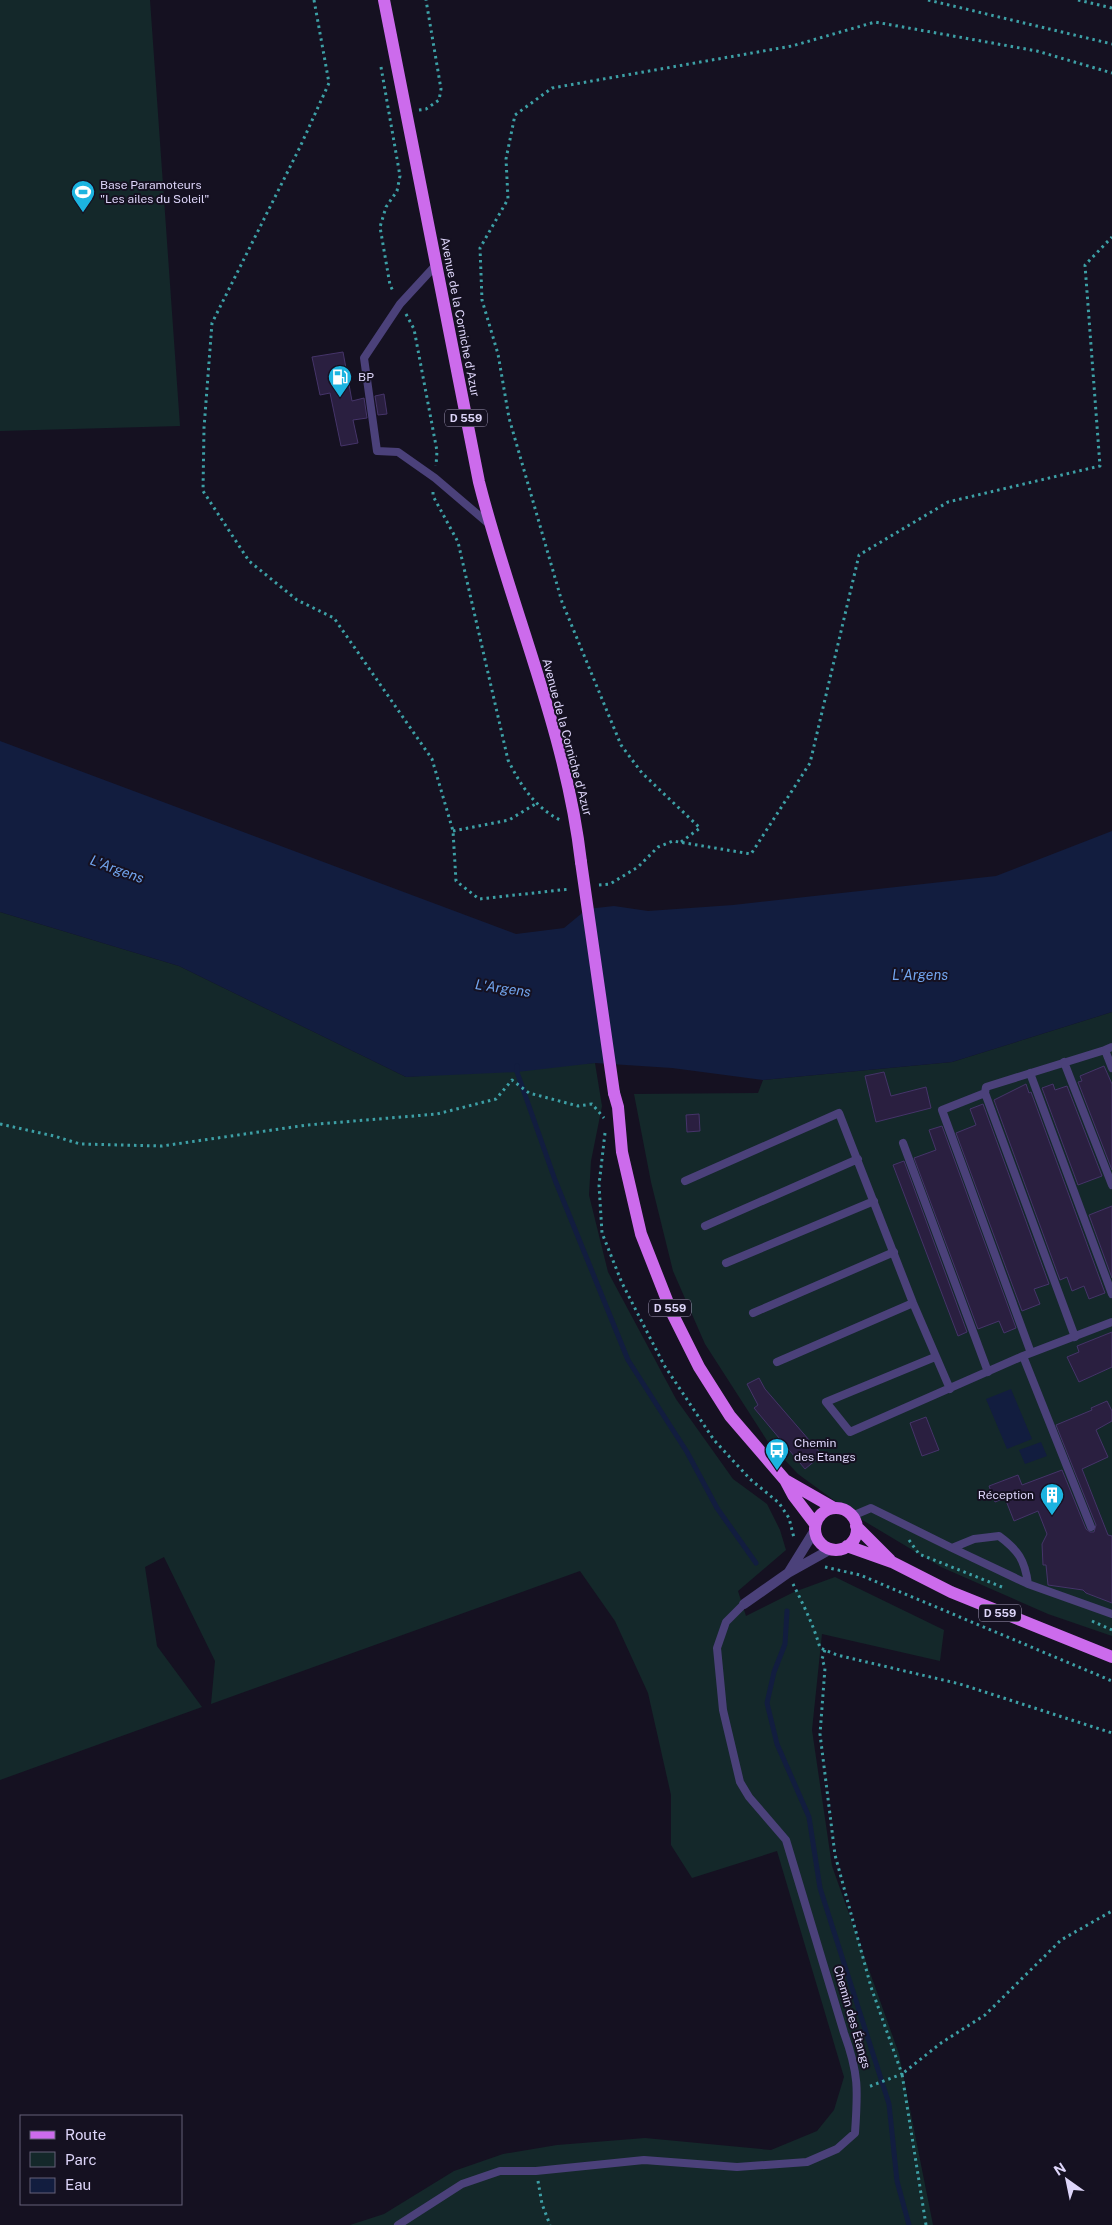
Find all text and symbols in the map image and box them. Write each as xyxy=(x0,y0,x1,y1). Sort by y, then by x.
place label: Base Paramoteurs "Les ailes du Soleil" xyxy=(100,178,209,206)
sports icon: Base Paramoteurs "Les ailes du Soleil" xyxy=(70,179,96,213)
street label: Avenue de la Corniche d'Azur xyxy=(438,236,482,398)
fuel station icon: BP xyxy=(327,364,353,398)
place label: BP xyxy=(358,370,374,384)
road number: D 559 xyxy=(445,409,487,426)
street label: Avenue de la Corniche d'Azur xyxy=(539,657,595,818)
water label: L'Argens xyxy=(88,852,146,886)
water label: L'Argens xyxy=(892,967,948,983)
water label: L'Argens xyxy=(474,976,532,1000)
road number: D 559 xyxy=(649,1300,691,1316)
place label: Chemin des Etangs xyxy=(794,1436,856,1464)
bus stop icon: Chemin des Etangs xyxy=(764,1437,790,1471)
building icon: Réception xyxy=(1039,1482,1065,1516)
place label: Réception xyxy=(978,1488,1034,1502)
road number: D 559 xyxy=(979,1605,1021,1622)
street label: Chemin des Étangs xyxy=(831,1964,873,2070)
legend xyxy=(20,2115,182,2205)
text: Route xyxy=(65,2126,106,2143)
text: Parc xyxy=(65,2151,97,2168)
north arrow xyxy=(1042,2155,1092,2205)
text: N xyxy=(1051,2159,1069,2179)
text: Eau xyxy=(65,2176,91,2193)

